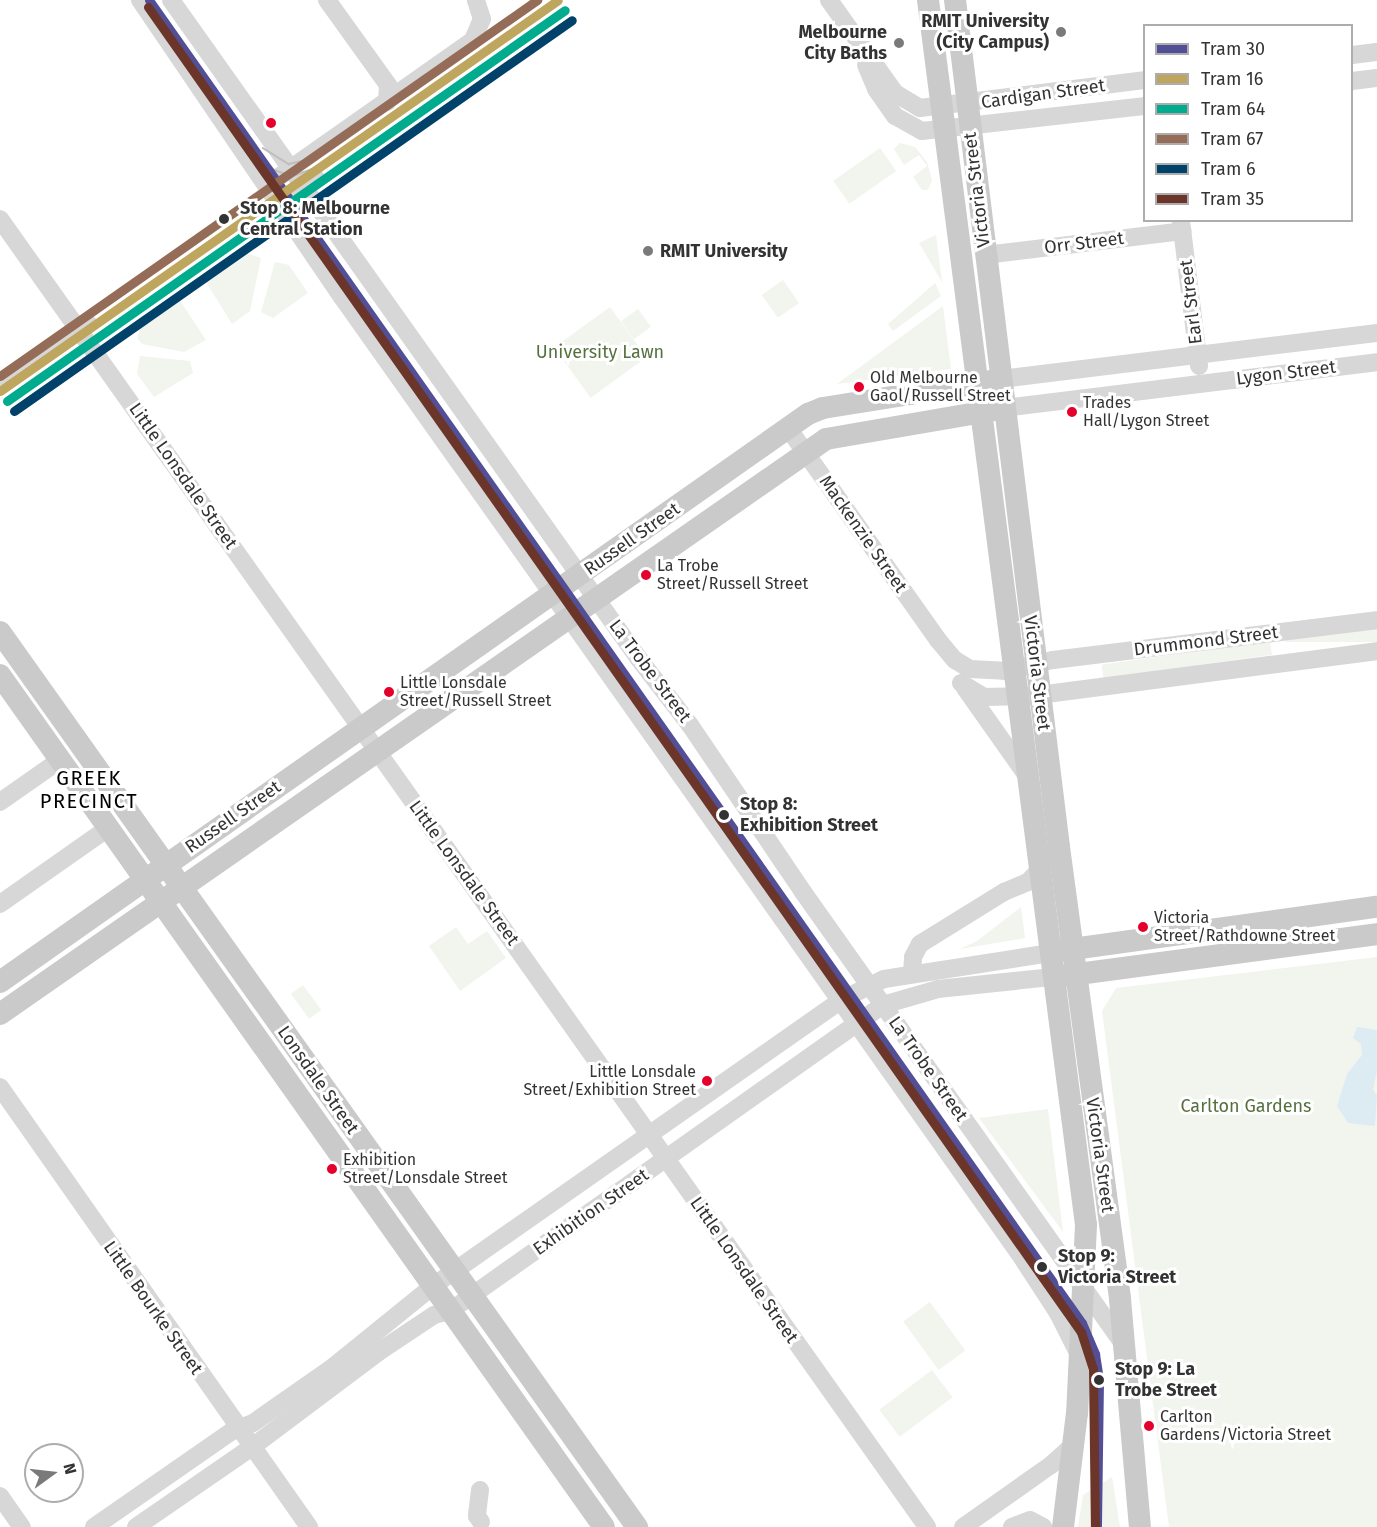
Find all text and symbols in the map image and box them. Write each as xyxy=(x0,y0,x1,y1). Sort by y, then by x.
place label: RMIT University (City Campus) xyxy=(921,11,1049,54)
place label: Melbourne City Baths xyxy=(798,22,887,64)
legend xyxy=(1143,24,1353,222)
marker: RMIT University (City Campus) xyxy=(1054,25,1068,39)
marker: Melbourne City Baths xyxy=(892,36,906,50)
text: Tram 30 xyxy=(1201,38,1265,60)
text: Tram 16 xyxy=(1201,68,1263,90)
street label: Cardigan Street xyxy=(980,75,1106,113)
text: Tram 64 xyxy=(1201,98,1265,120)
unlabelled marker xyxy=(265,117,277,129)
text: Tram 67 xyxy=(1201,128,1263,150)
street label: Victoria Street xyxy=(959,131,995,249)
text: Tram 6 xyxy=(1201,158,1256,180)
text: Tram 35 xyxy=(1201,188,1264,210)
place label: Stop 8: Melbourne Central Station xyxy=(240,198,390,240)
marker: Stop 8: Melbourne Central Station xyxy=(213,208,235,230)
street label: Orr Street xyxy=(1043,227,1125,259)
place label: RMIT University xyxy=(660,240,788,262)
marker: RMIT University xyxy=(641,244,655,258)
street label: Earl Street xyxy=(1175,258,1207,346)
park label: University Lawn xyxy=(536,341,664,363)
street label: Lygon Street xyxy=(1235,356,1337,390)
place label: Old Melbourne Gaol/Russell Street xyxy=(870,368,1011,406)
marker: Old Melbourne Gaol/Russell Street xyxy=(853,381,865,393)
place label: Trades Hall/Lygon Street xyxy=(1083,393,1209,431)
street label: Little Lonsdale Street xyxy=(124,399,242,553)
marker: Trades Hall/Lygon Street xyxy=(1066,406,1078,418)
street label: Mackenzie Street xyxy=(815,471,911,597)
street label: Russell Street xyxy=(580,498,684,580)
place label: La Trobe Street/Russell Street xyxy=(657,556,808,594)
marker: La Trobe Street/Russell Street xyxy=(640,569,652,581)
street label: Victoria Street xyxy=(1019,614,1055,732)
street label: La Trobe Street xyxy=(604,615,696,727)
street label: Drummond Street xyxy=(1133,621,1279,661)
place label: Little Lonsdale Street/Russell Street xyxy=(400,673,551,711)
marker: Little Lonsdale Street/Russell Street xyxy=(383,686,395,698)
district label: GREEK PRECINCT xyxy=(40,766,138,813)
street label: Russell Street xyxy=(181,776,285,858)
place label: Stop 8: Exhibition Street xyxy=(740,794,878,836)
street label: Little Lonsdale Street xyxy=(404,796,524,950)
marker: Stop 8: Exhibition Street xyxy=(713,804,735,826)
place label: Victoria Street/Rathdowne Street xyxy=(1154,908,1335,946)
marker: Victoria Street/Rathdowne Street xyxy=(1137,921,1149,933)
street label: La Trobe Street xyxy=(884,1012,972,1126)
street label: Lonsdale Street xyxy=(273,1022,363,1138)
place label: Little Lonsdale Street/Exhibition Street xyxy=(523,1062,696,1100)
marker: Little Lonsdale Street/Exhibition Street xyxy=(701,1075,713,1087)
park label: Carlton Gardens xyxy=(1180,1095,1312,1117)
street label: Victoria Street xyxy=(1081,1096,1119,1214)
place label: Exhibition Street/Lonsdale Street xyxy=(343,1150,508,1188)
marker: Exhibition Street/Lonsdale Street xyxy=(326,1163,338,1175)
street label: Exhibition Street xyxy=(529,1164,653,1260)
street label: Little Lonsdale Street xyxy=(685,1193,803,1347)
street label: Little Bourke Street xyxy=(99,1237,207,1379)
place label: Stop 9: Victoria Street xyxy=(1058,1246,1176,1288)
marker: Stop 9: Victoria Street xyxy=(1031,1256,1053,1278)
place label: Stop 9: La Trobe Street xyxy=(1115,1359,1217,1402)
marker: Stop 9: La Trobe Street xyxy=(1088,1369,1110,1391)
place label: Carlton Gardens/Victoria Street xyxy=(1160,1407,1331,1445)
marker: Carlton Gardens/Victoria Street xyxy=(1143,1420,1155,1432)
north arrow xyxy=(24,1443,84,1503)
text: N xyxy=(59,1461,80,1476)

